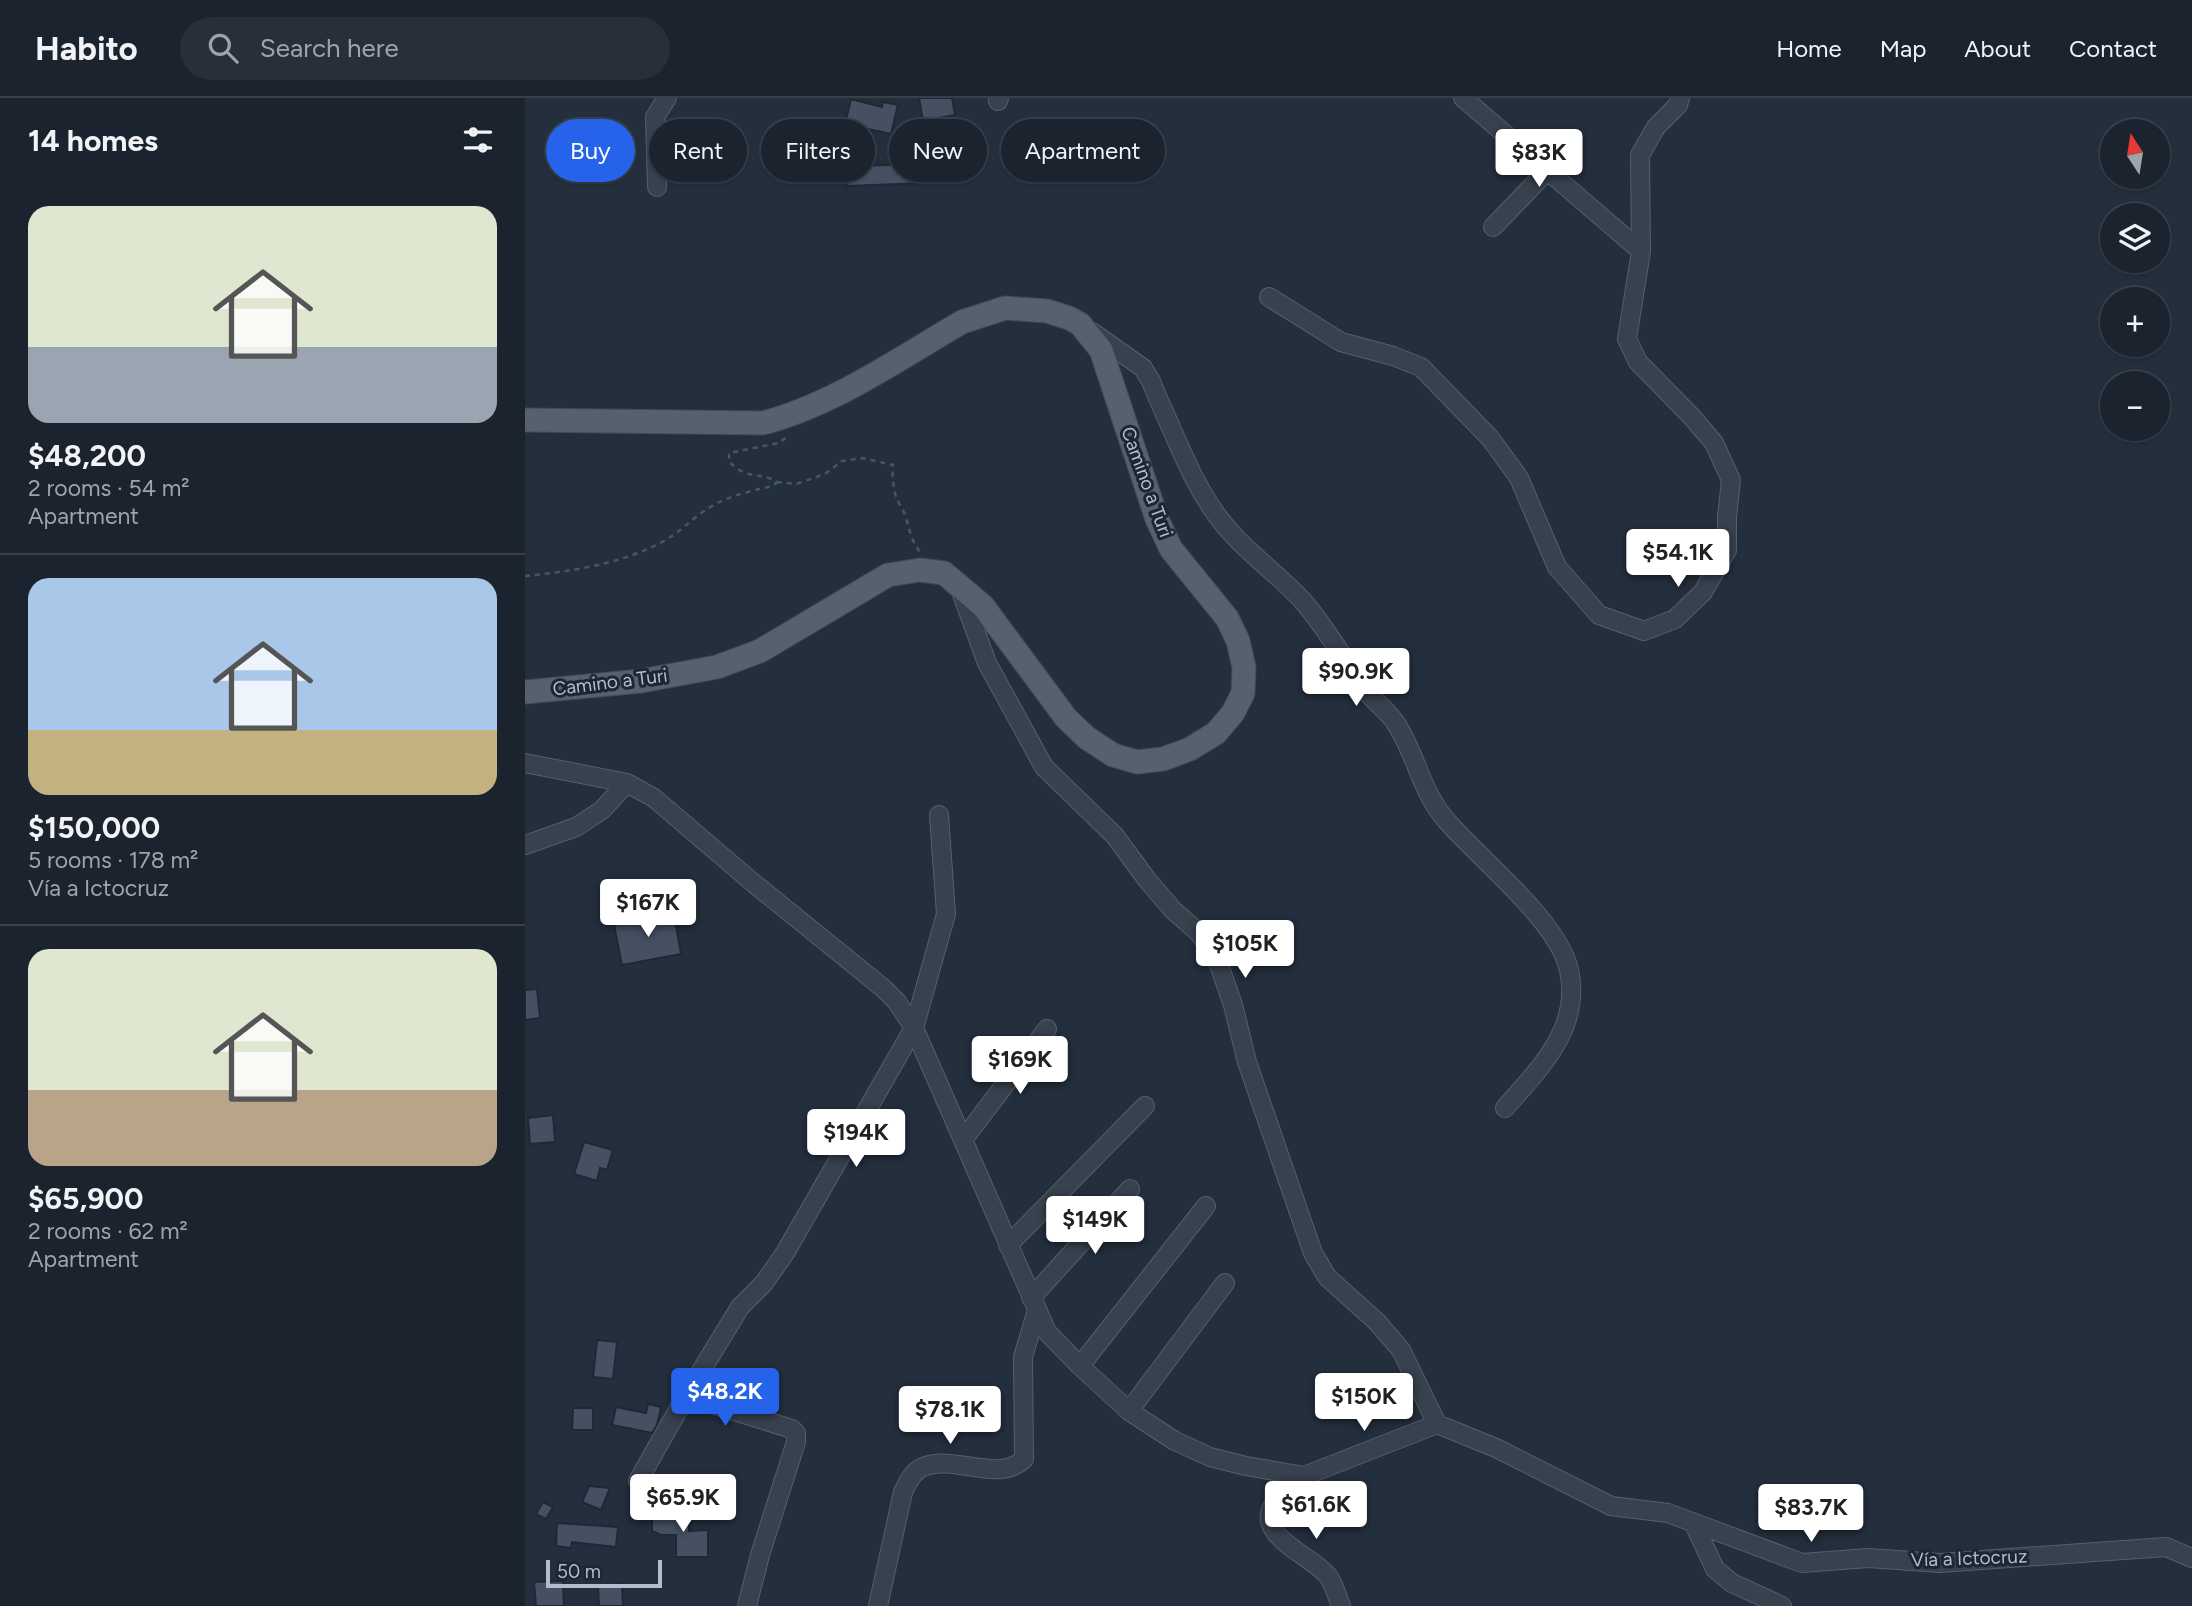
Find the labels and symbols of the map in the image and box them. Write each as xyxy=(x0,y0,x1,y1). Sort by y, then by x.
north arrow xyxy=(2100,119,2170,189)
pin: $83K xyxy=(1498,130,1580,189)
street label: Camino a Turi xyxy=(1116,424,1178,540)
pin: $54.1K xyxy=(1621,530,1735,589)
pin: $90.9K xyxy=(1299,648,1413,708)
street label: Camino a Turi xyxy=(551,664,669,700)
pin: $167K xyxy=(599,880,697,939)
pin: $105K xyxy=(1196,920,1294,980)
pin: $169K xyxy=(971,1037,1069,1096)
pin: $194K xyxy=(807,1110,905,1169)
pin: $149K xyxy=(1046,1196,1144,1256)
pin: $48.2K xyxy=(668,1368,782,1428)
pin: $150K xyxy=(1315,1374,1413,1433)
pin: $78.1K xyxy=(893,1386,1007,1446)
pin: $65.9K xyxy=(626,1474,740,1534)
pin: $61.6K xyxy=(1259,1482,1373,1541)
pin: $83.7K xyxy=(1754,1484,1868,1544)
street label: Vía a Ictocruz xyxy=(1910,1544,2028,1572)
scale bar xyxy=(546,1557,661,1589)

